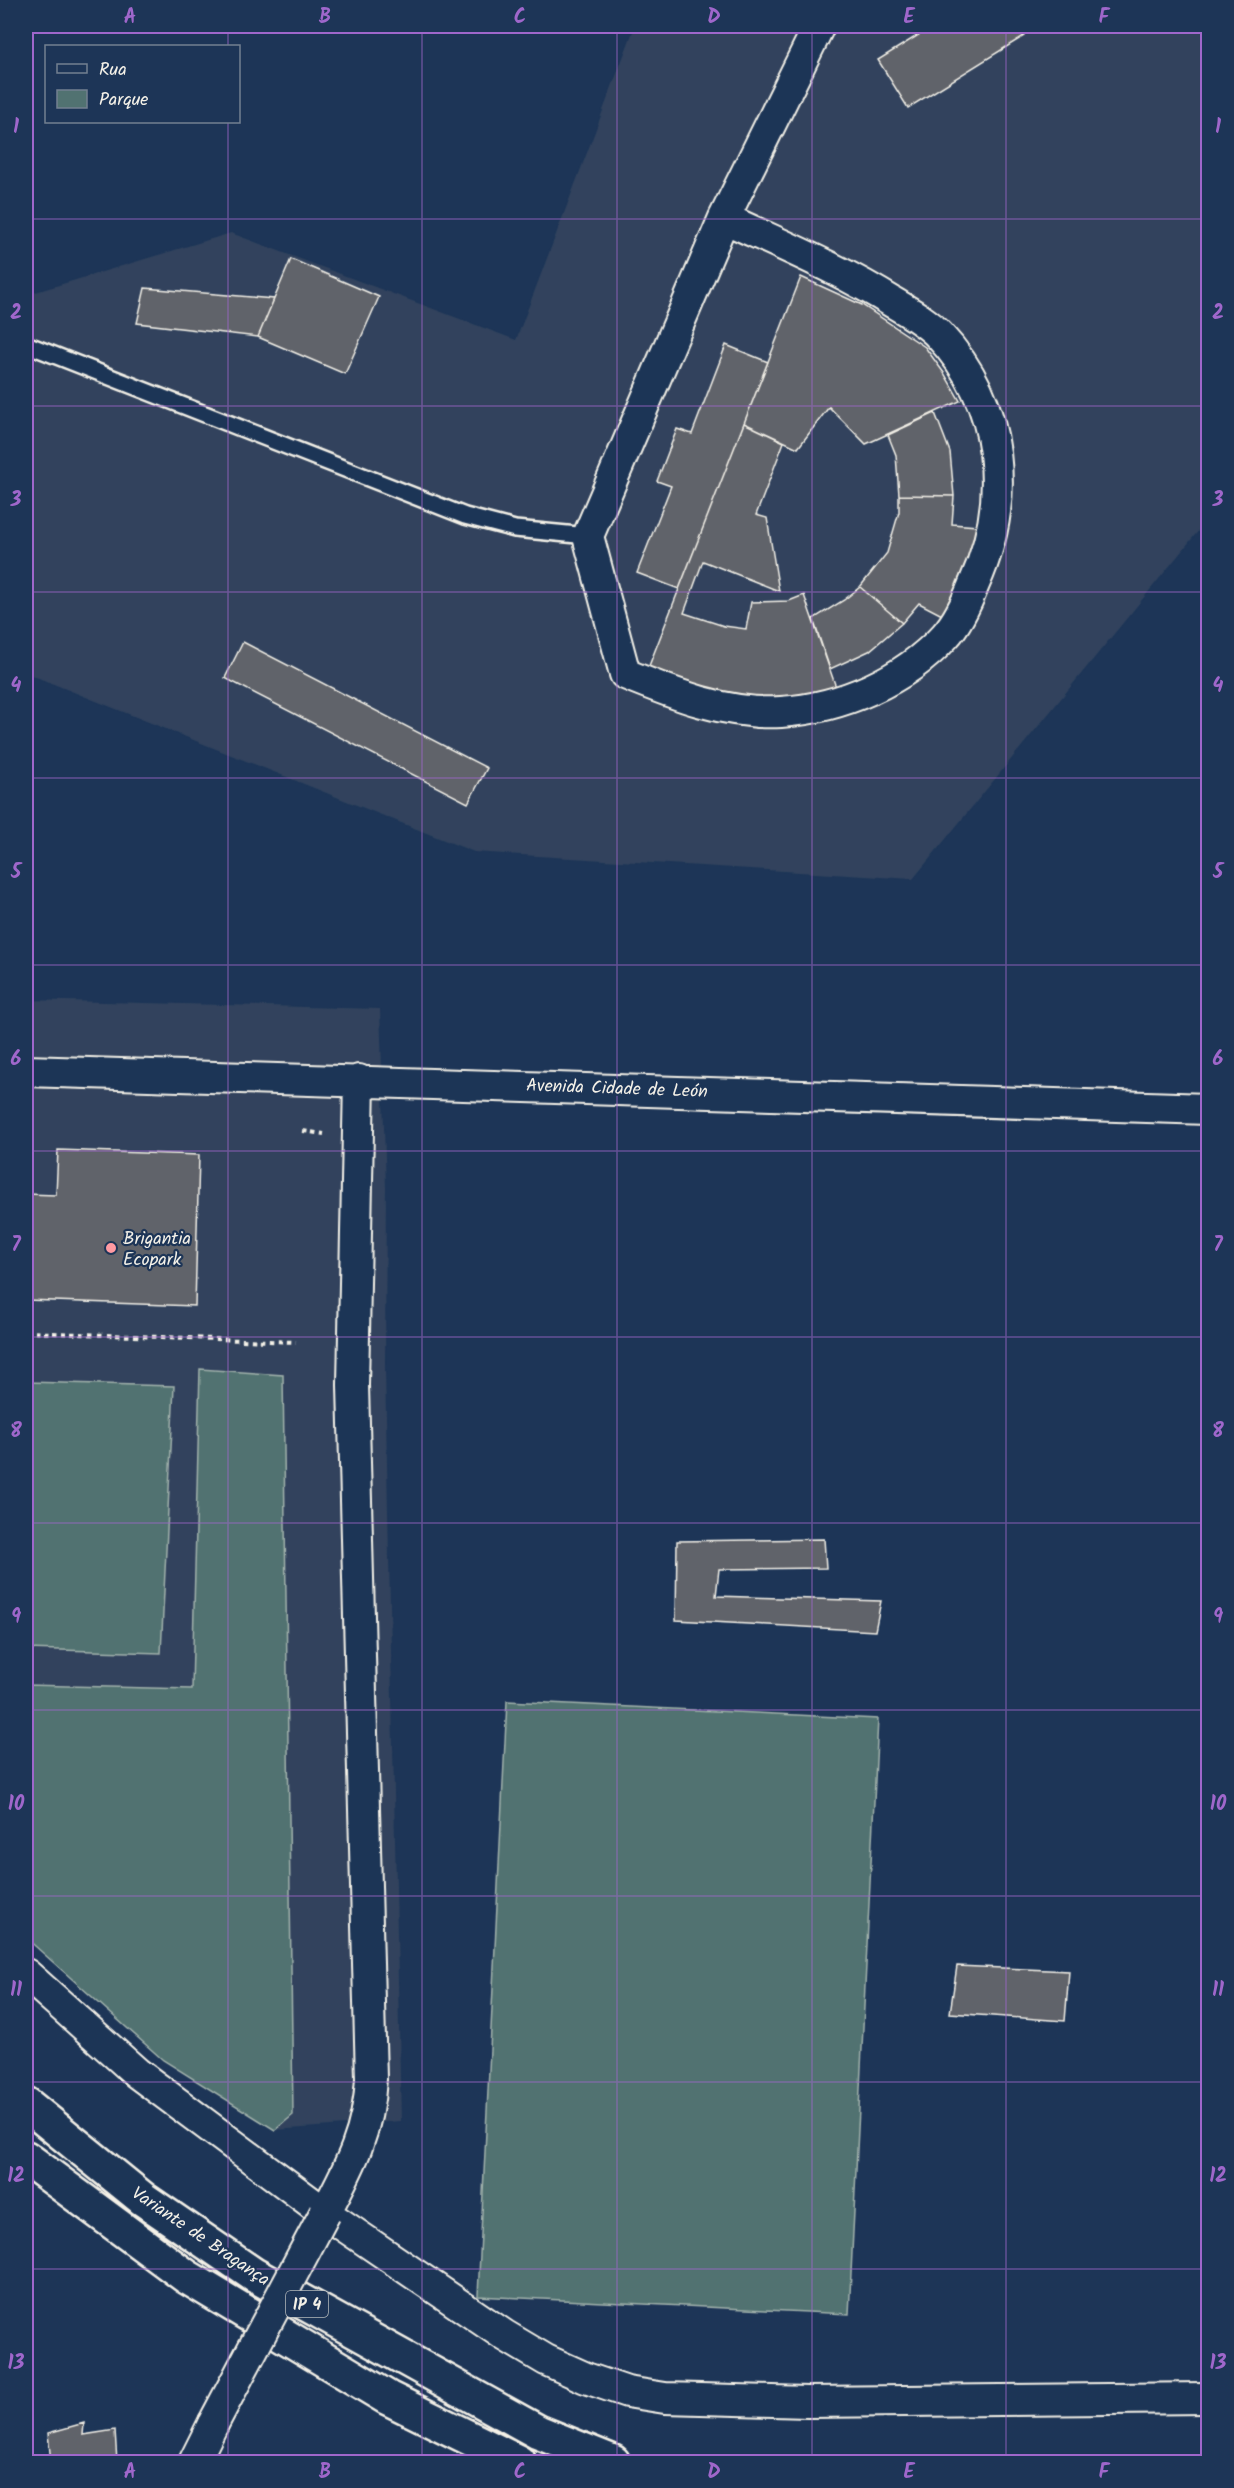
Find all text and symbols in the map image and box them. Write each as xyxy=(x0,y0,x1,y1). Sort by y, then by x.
text: A xyxy=(124,2,136,34)
text: B xyxy=(319,2,331,34)
text: C xyxy=(514,2,526,34)
text: D xyxy=(707,2,721,34)
text: E xyxy=(903,2,915,34)
text: F xyxy=(1099,2,1111,34)
legend xyxy=(45,45,240,123)
text: Rua xyxy=(99,56,127,85)
text: Parque xyxy=(99,86,148,115)
text: 1 xyxy=(13,112,19,144)
text: 1 xyxy=(1215,112,1221,144)
text: 2 xyxy=(10,298,22,330)
text: 2 xyxy=(1212,298,1224,330)
text: 3 xyxy=(10,485,22,517)
text: 3 xyxy=(1212,485,1224,517)
text: 4 xyxy=(11,671,22,703)
text: 4 xyxy=(1213,671,1224,703)
text: 5 xyxy=(10,857,23,889)
text: 5 xyxy=(1212,857,1225,889)
text: 6 xyxy=(11,1044,22,1076)
text: 6 xyxy=(1213,1044,1224,1076)
street label: Avenida Cidade de León xyxy=(526,1072,708,1107)
place label: Brigantia Ecopark xyxy=(123,1225,191,1275)
text: 7 xyxy=(11,1230,21,1262)
text: 7 xyxy=(1213,1230,1223,1262)
marker: Brigantia Ecopark xyxy=(104,1241,118,1255)
text: 8 xyxy=(10,1416,22,1448)
text: 8 xyxy=(1212,1416,1224,1448)
text: 9 xyxy=(11,1602,21,1634)
text: 9 xyxy=(1213,1602,1223,1634)
text: 10 xyxy=(8,1789,25,1821)
text: 10 xyxy=(1210,1789,1227,1821)
text: 11 xyxy=(10,1975,22,2007)
text: 11 xyxy=(1212,1975,1224,2007)
text: 12 xyxy=(7,2161,25,2193)
text: 12 xyxy=(1209,2161,1227,2193)
street label: Variante de Bragança xyxy=(125,2180,275,2295)
road number: IP 4 xyxy=(286,2291,328,2317)
text: 13 xyxy=(8,2348,25,2380)
text: 13 xyxy=(1210,2348,1227,2380)
text: A xyxy=(124,2457,136,2488)
text: B xyxy=(319,2457,331,2488)
text: C xyxy=(514,2457,526,2488)
text: D xyxy=(707,2457,721,2488)
text: E xyxy=(903,2457,915,2488)
text: F xyxy=(1099,2457,1111,2488)

